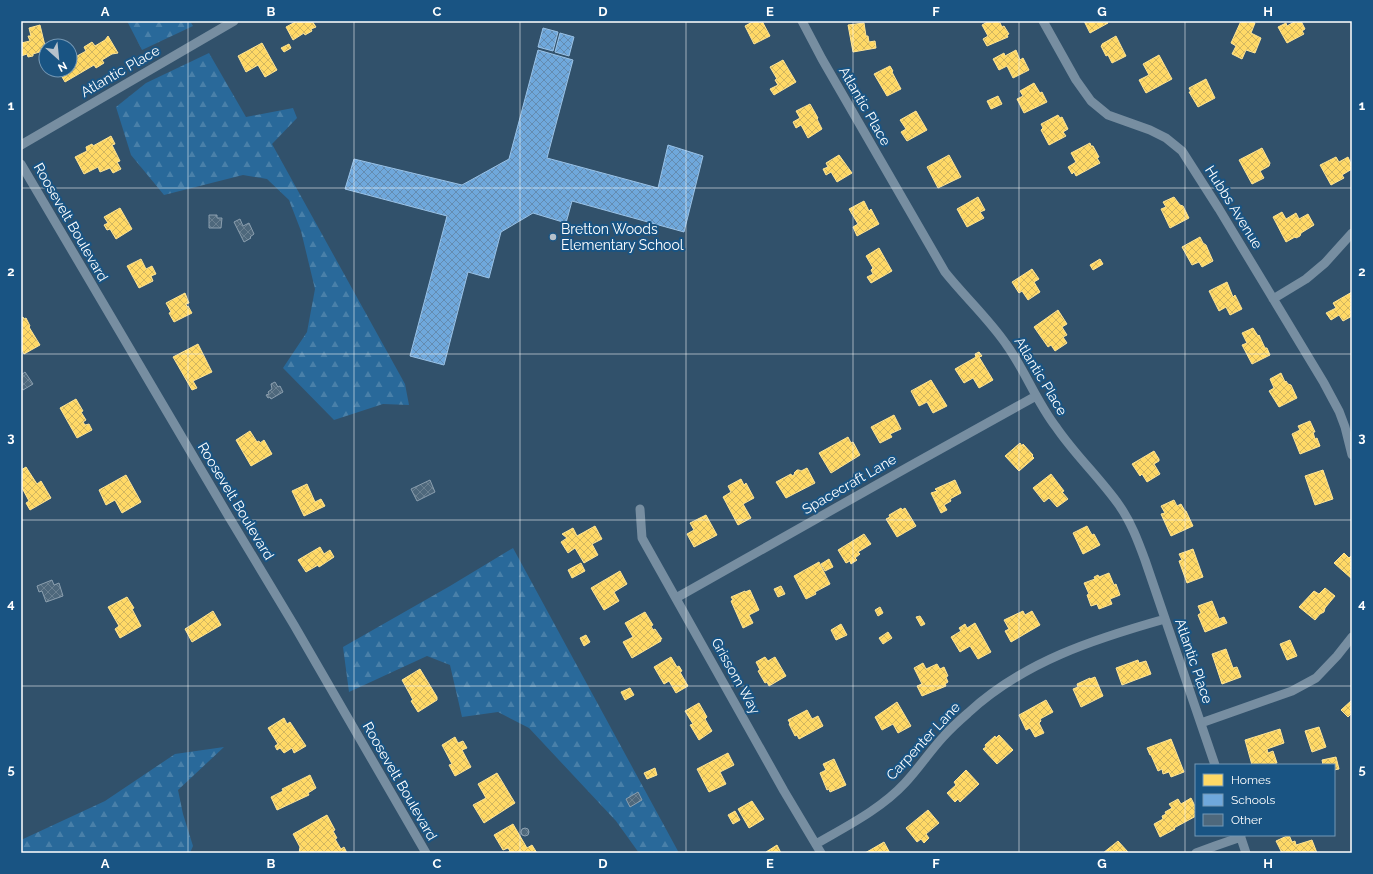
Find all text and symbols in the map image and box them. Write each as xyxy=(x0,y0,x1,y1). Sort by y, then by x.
text: A xyxy=(101,4,110,19)
text: B xyxy=(267,4,276,19)
text: C xyxy=(433,4,442,19)
text: D xyxy=(598,4,608,19)
text: E xyxy=(766,4,774,19)
text: F xyxy=(932,4,940,19)
text: G xyxy=(1097,4,1107,19)
text: H xyxy=(1263,4,1273,19)
north arrow xyxy=(38,38,78,78)
street label: Atlantic Place xyxy=(78,42,162,100)
text: N xyxy=(56,59,69,74)
street label: Atlantic Place xyxy=(836,64,894,148)
text: 1 xyxy=(8,98,15,113)
text: 1 xyxy=(1359,98,1366,113)
street label: Roosevelt Boulevard xyxy=(31,160,111,284)
street label: Hubbs Avenue xyxy=(1202,162,1266,252)
place label: Bretton Woods Elementary School xyxy=(561,221,684,253)
marker: Bretton Woods Elementary School xyxy=(548,232,558,242)
text: 2 xyxy=(7,264,15,279)
text: 2 xyxy=(1358,264,1366,279)
street label: Atlantic Place xyxy=(1011,334,1071,418)
text: 3 xyxy=(7,430,15,445)
text: 3 xyxy=(1358,430,1366,445)
street label: Roosevelt Boulevard xyxy=(195,439,277,563)
street label: Spacecraft Lane xyxy=(799,451,899,517)
text: 4 xyxy=(7,596,15,611)
text: 4 xyxy=(1358,596,1366,611)
street label: Atlantic Place xyxy=(1172,617,1216,705)
street label: Grissom Way xyxy=(708,635,764,717)
street label: Carpenter Lane xyxy=(883,699,963,783)
street label: Roosevelt Boulevard xyxy=(360,719,440,843)
text: 5 xyxy=(7,762,15,777)
text: 5 xyxy=(1358,762,1366,777)
legend xyxy=(1195,764,1335,836)
text: Homes xyxy=(1231,773,1271,787)
text: Schools xyxy=(1231,793,1275,807)
text: Other xyxy=(1231,813,1263,827)
text: A xyxy=(101,856,110,871)
text: B xyxy=(267,856,276,871)
text: C xyxy=(433,856,442,871)
text: D xyxy=(598,856,608,871)
text: E xyxy=(766,856,774,871)
text: F xyxy=(932,856,940,871)
text: G xyxy=(1097,856,1107,871)
text: H xyxy=(1263,856,1273,871)

